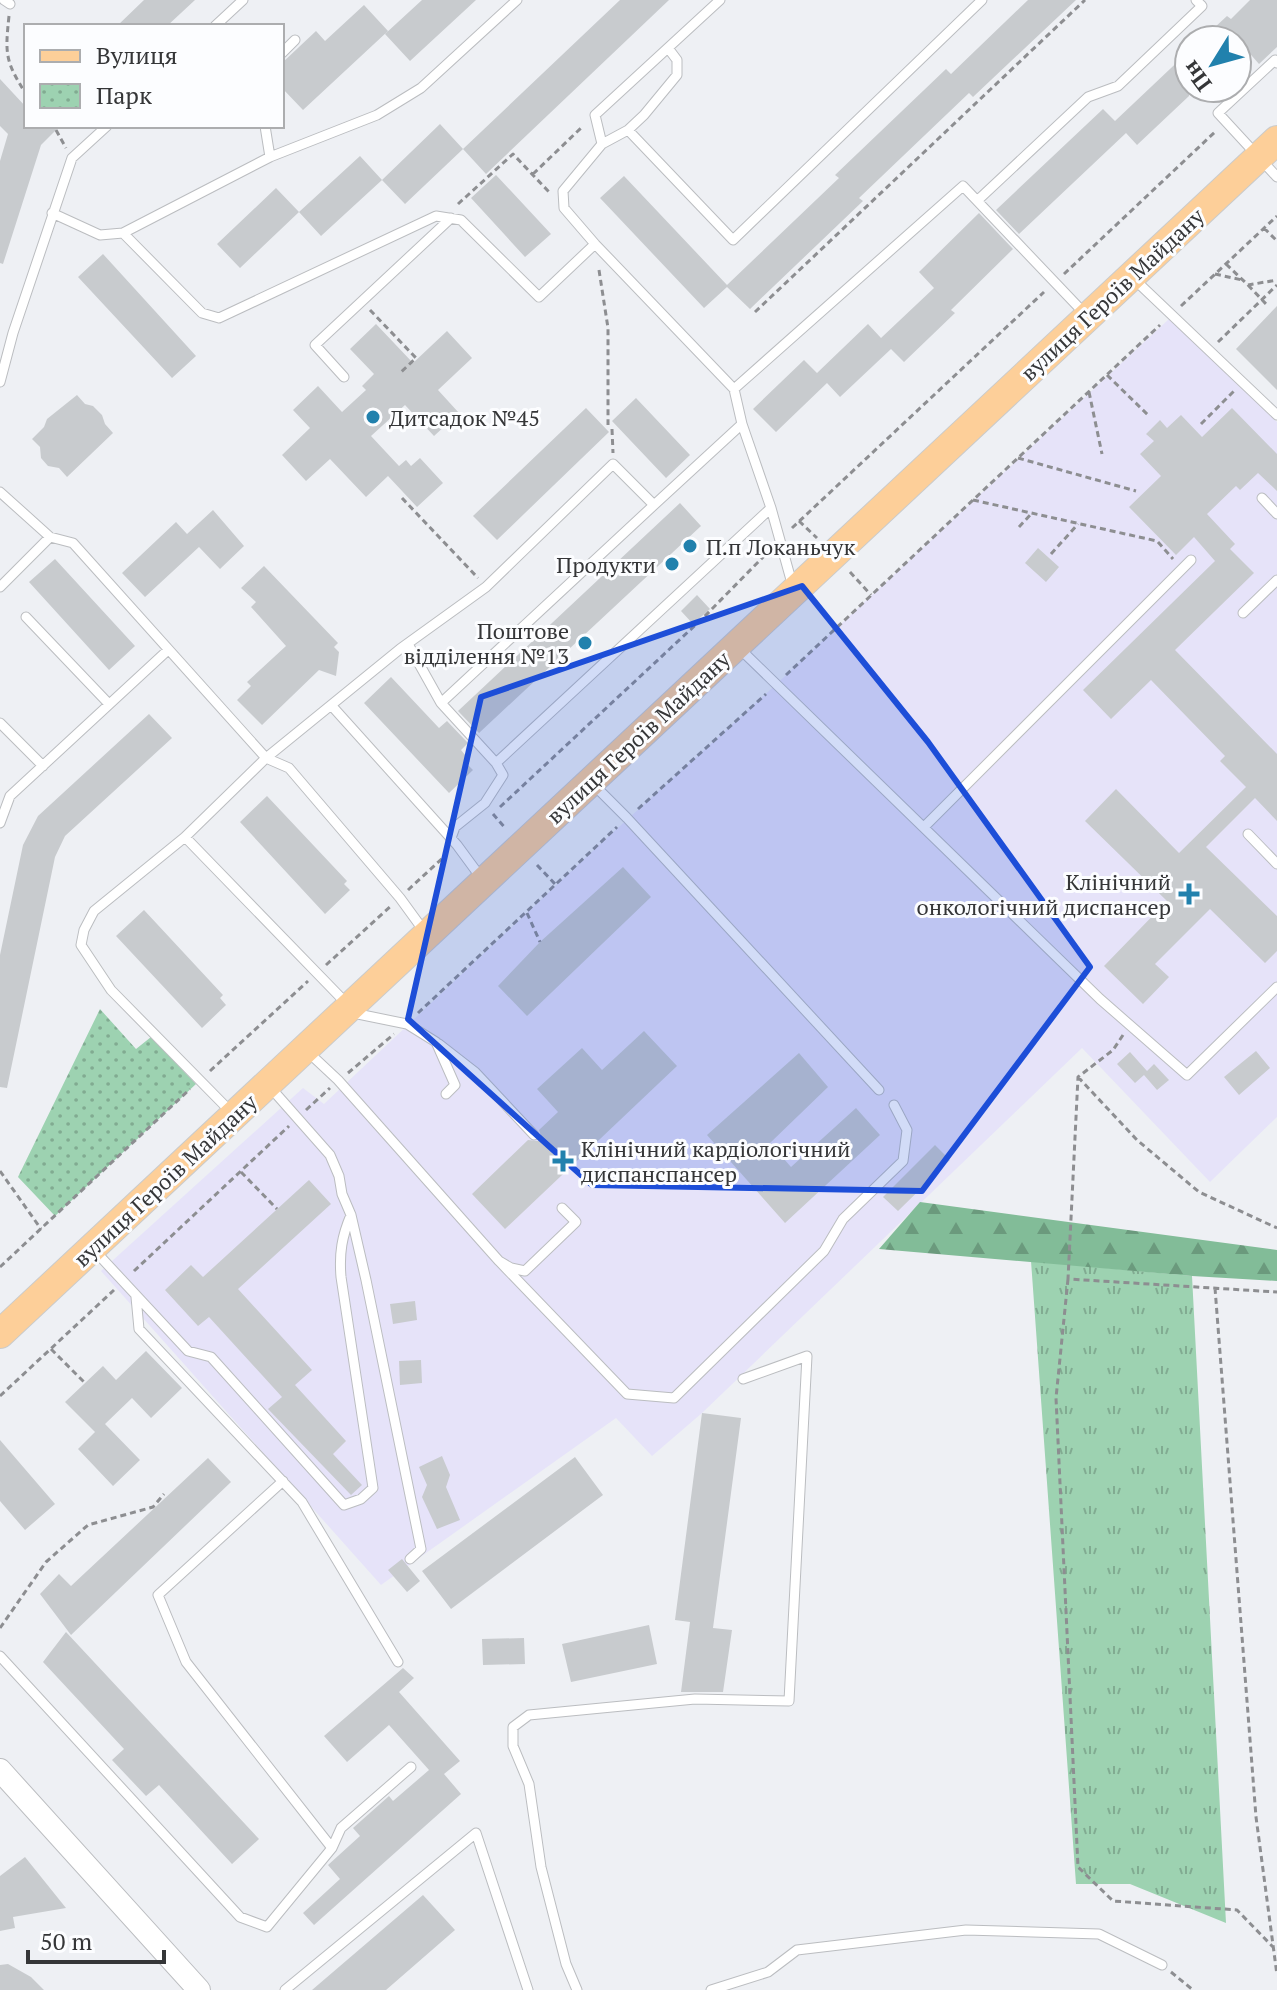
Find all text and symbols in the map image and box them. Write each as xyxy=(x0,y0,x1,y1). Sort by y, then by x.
legend xyxy=(24,24,284,128)
north arrow xyxy=(1173,24,1253,104)
text: Вулиця xyxy=(96,39,178,71)
text: Пн xyxy=(1176,55,1218,98)
text: Парк xyxy=(96,79,152,111)
street label: вулиця Героїв Майдану xyxy=(1014,201,1210,387)
place label: Дитсадок №45 xyxy=(389,403,540,432)
marker: Дитсадок №45 xyxy=(364,408,382,426)
place label: П.п Локаньчук xyxy=(706,532,855,561)
marker: П.п Локаньчук xyxy=(681,537,699,555)
place label: Продукти xyxy=(556,550,656,579)
marker: Продукти xyxy=(663,555,681,573)
place label: Поштове відділення №13 xyxy=(404,616,569,670)
marker: Поштове відділення №13 xyxy=(576,634,594,652)
street label: вулиця Героїв Майдану xyxy=(540,644,736,830)
place label: Клінічний онкологічний диспансер xyxy=(917,867,1171,921)
marker: Клінічний онкологічний диспансер xyxy=(1178,883,1200,905)
street label: вулиця Героїв Майдану xyxy=(67,1087,263,1273)
place label: Клінічний кардіологічний диспанспансер xyxy=(581,1134,851,1188)
marker: Клінічний кардіологічний диспанспансер xyxy=(552,1150,574,1172)
scale bar xyxy=(28,1914,164,1964)
text: 50 m xyxy=(40,1925,92,1957)

